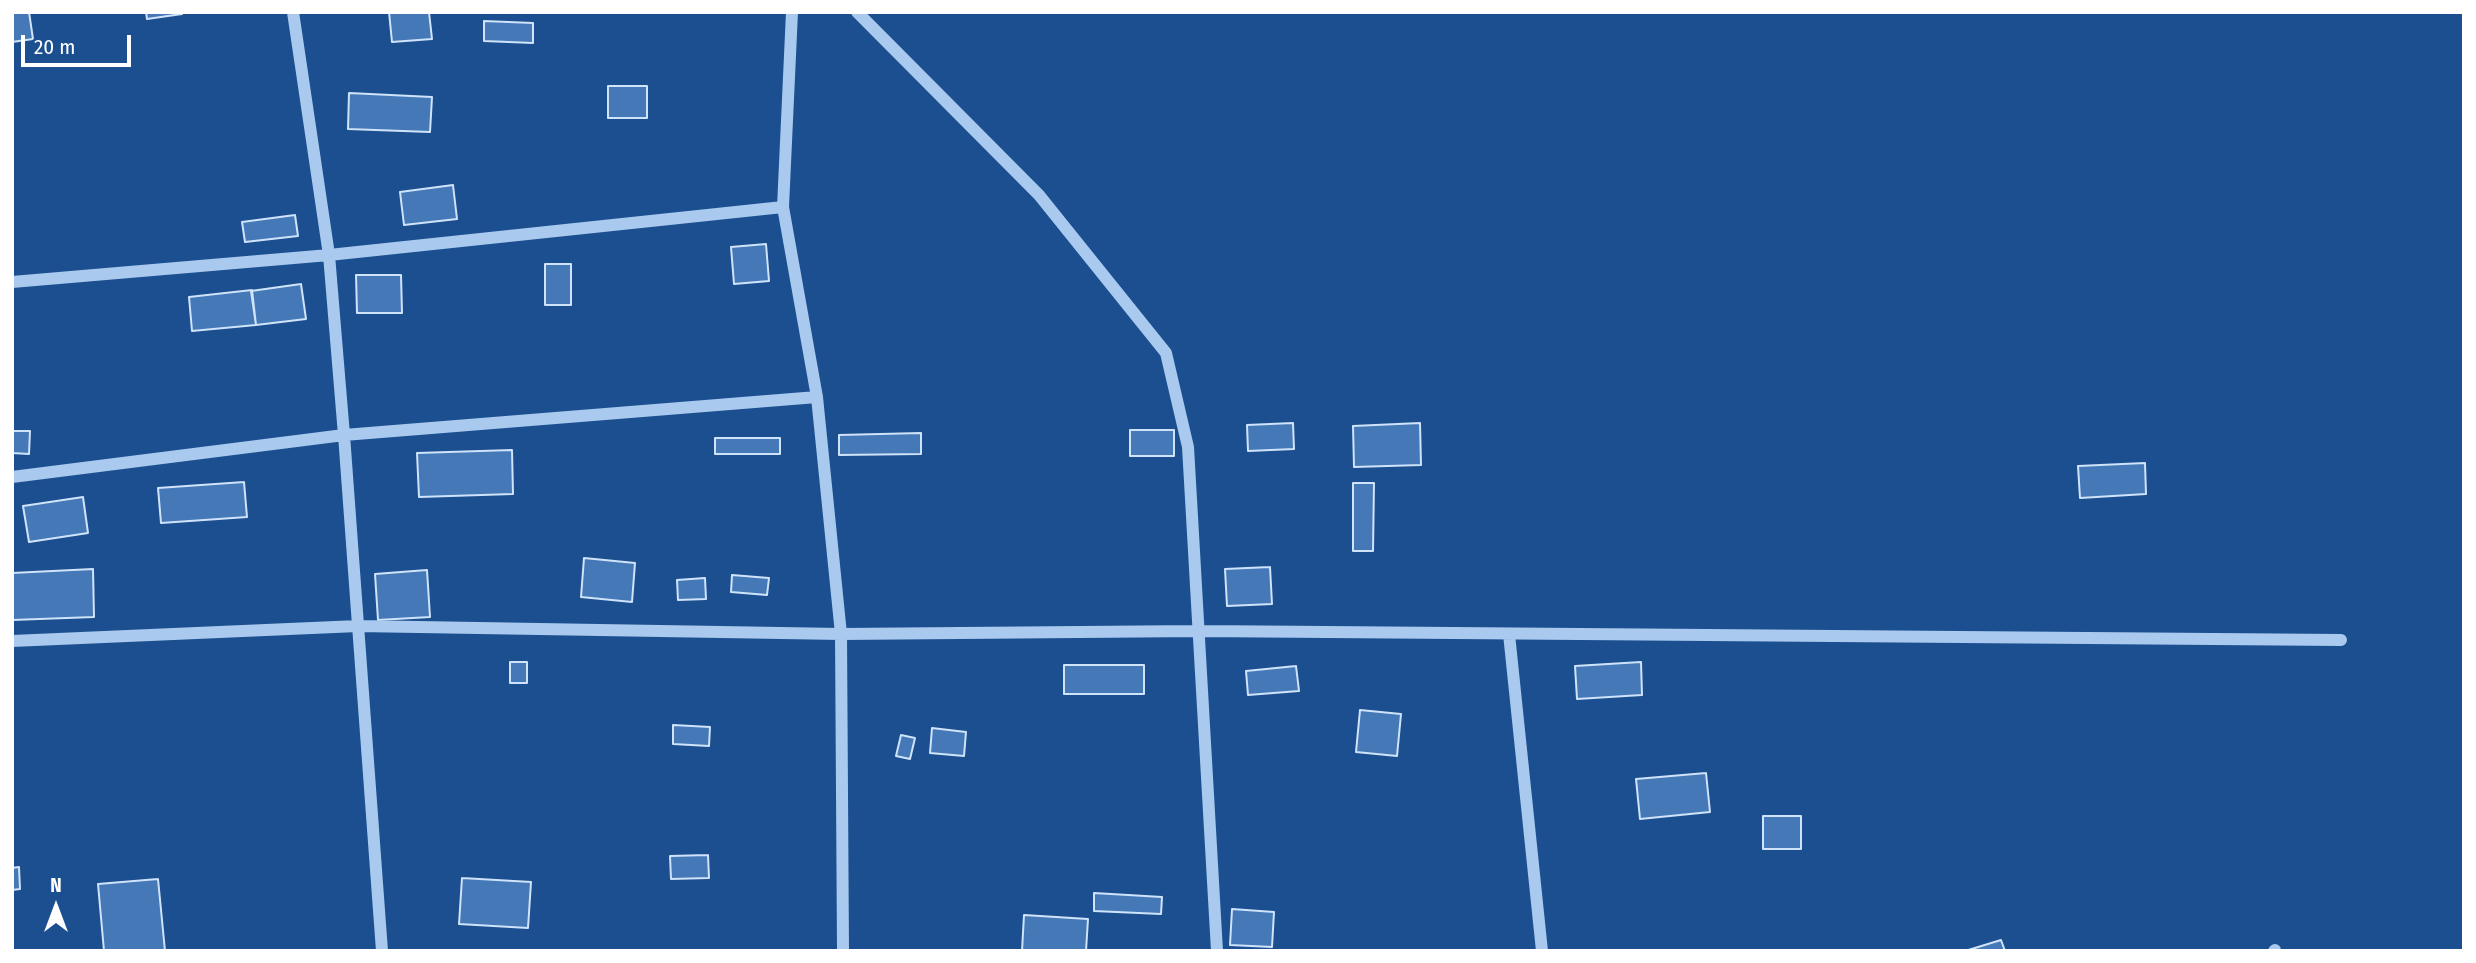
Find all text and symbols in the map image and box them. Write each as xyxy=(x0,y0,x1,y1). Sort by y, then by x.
scale bar xyxy=(24,21,135,65)
text: 20 m xyxy=(34,34,75,60)
north arrow xyxy=(21,872,91,942)
text: N xyxy=(50,874,62,897)

